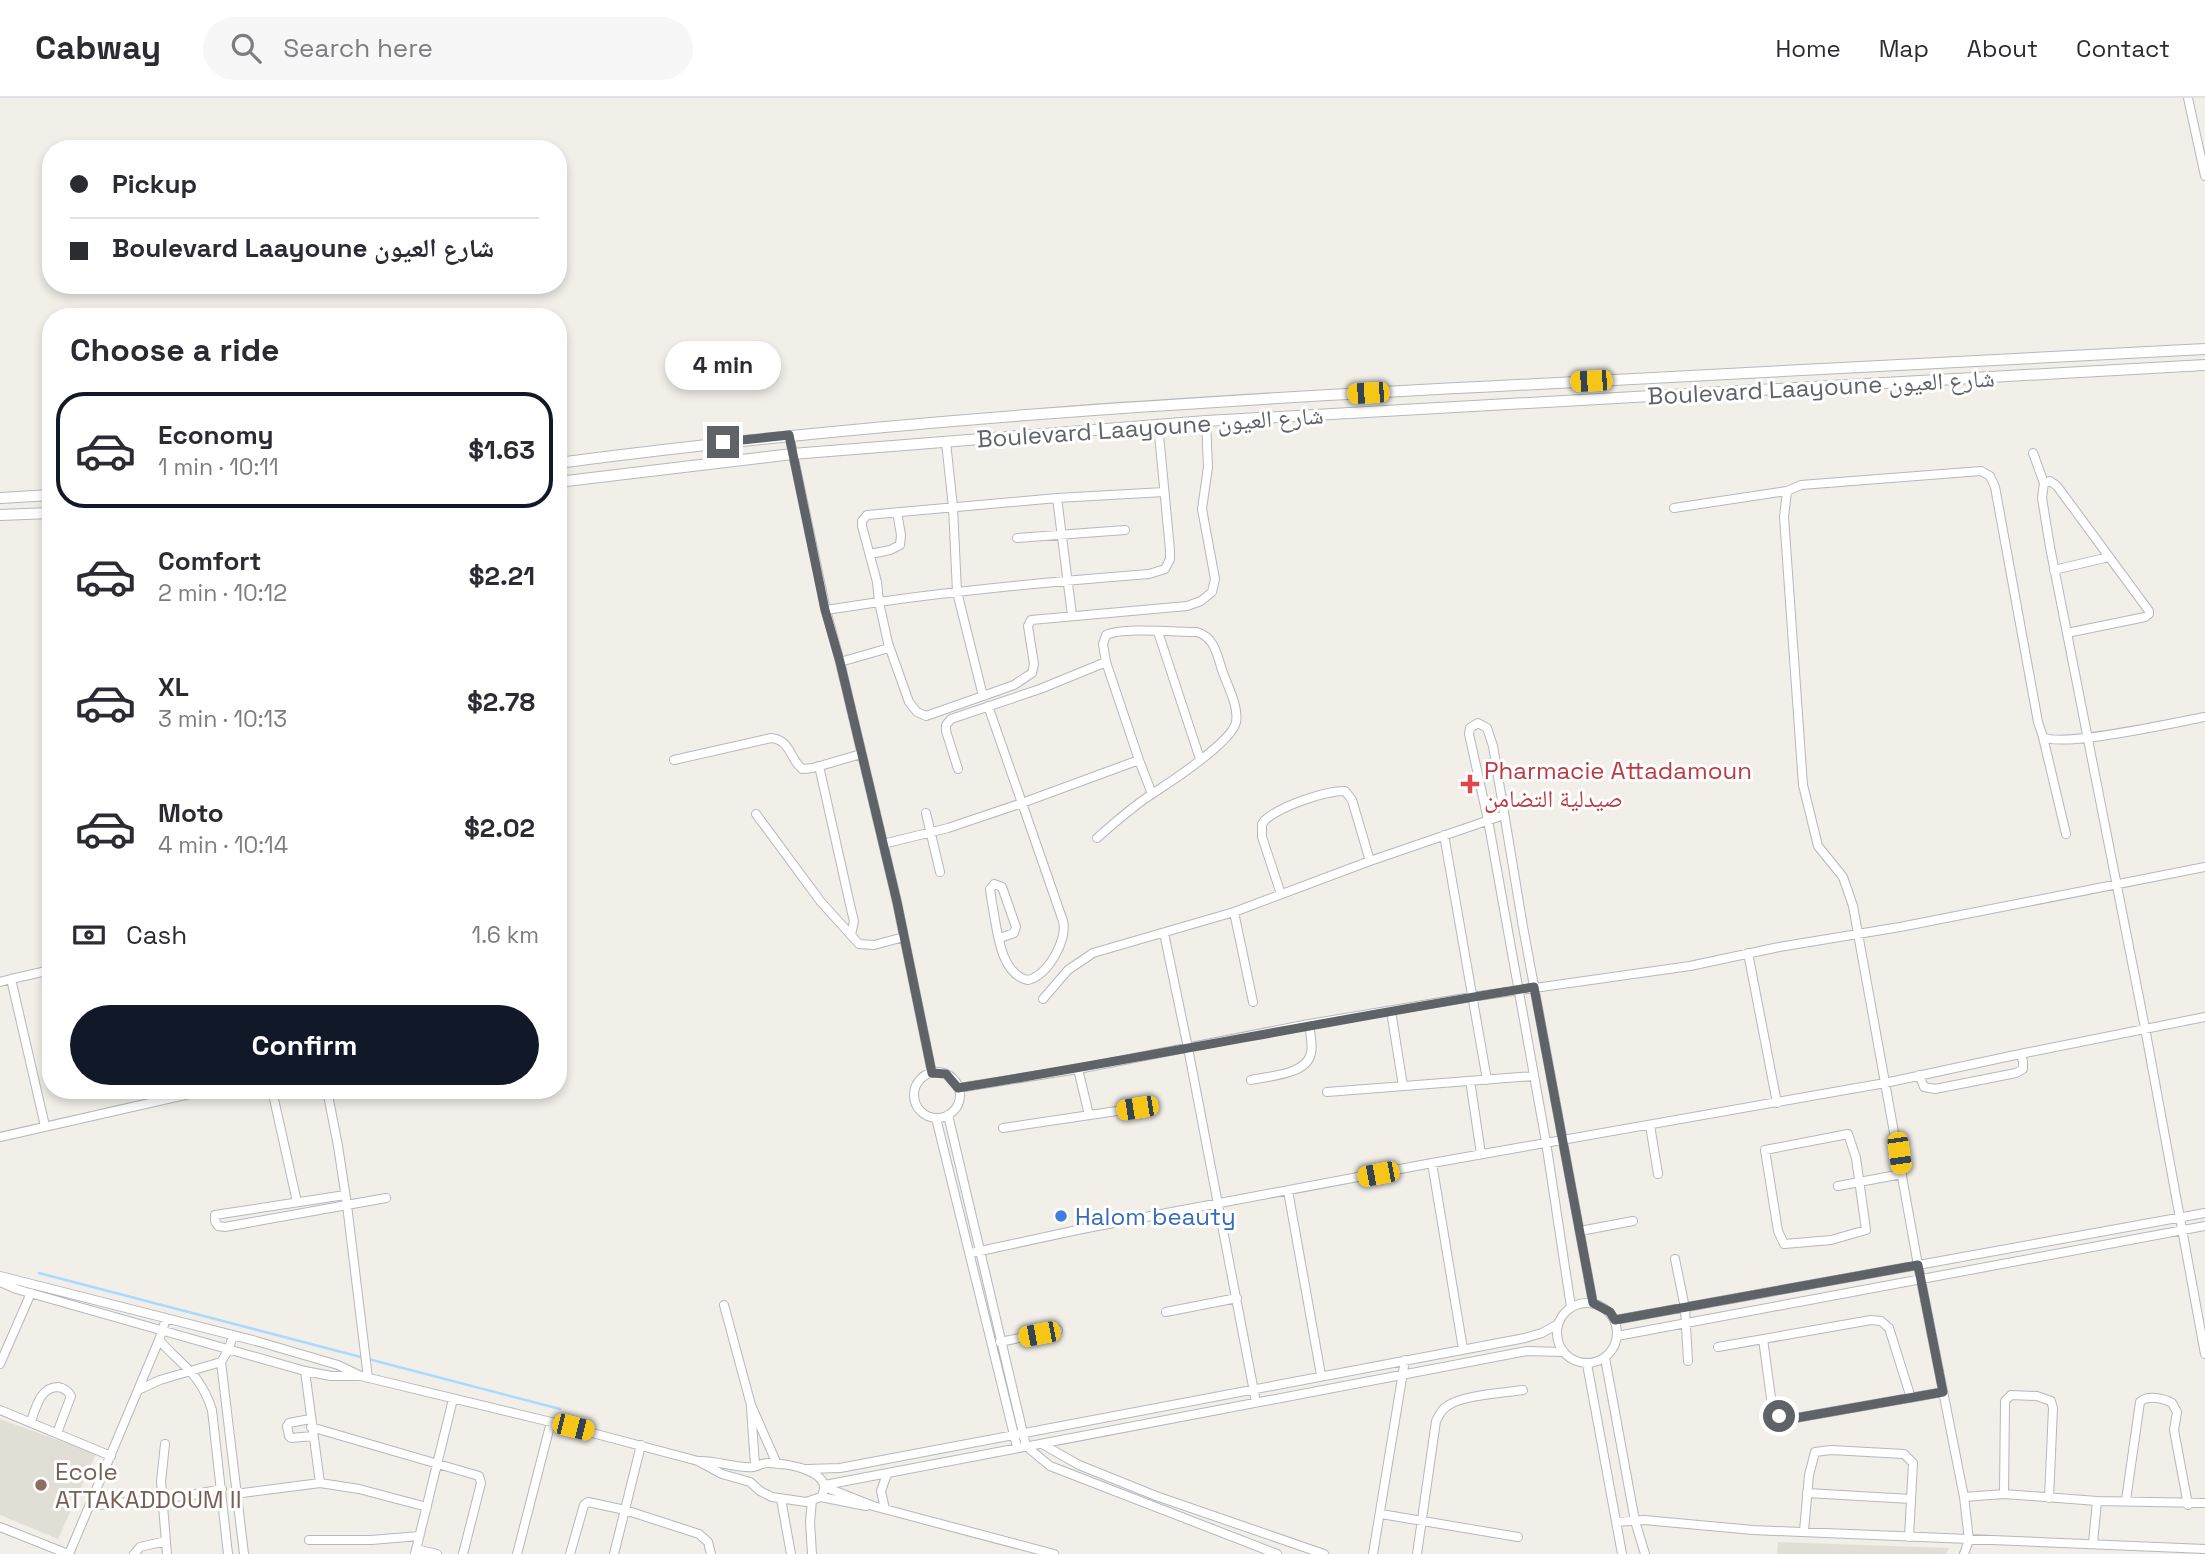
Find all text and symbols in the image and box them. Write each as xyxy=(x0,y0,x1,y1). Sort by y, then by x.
search box xyxy=(203,17,693,80)
text: Cabway xyxy=(35,27,161,69)
icon: search xyxy=(227,29,265,67)
text: Search here xyxy=(283,31,433,65)
text: Home xyxy=(1775,33,1841,64)
text: Map xyxy=(1879,33,1929,64)
text: About xyxy=(1967,33,2038,64)
text: Contact xyxy=(2076,33,2170,64)
text: Pickup xyxy=(112,167,197,201)
text: Boulevard Laayoune شارع العيون xyxy=(112,231,494,265)
text: Choose a ride xyxy=(70,330,280,370)
callout: 4 min xyxy=(665,341,781,390)
text: 4 min xyxy=(693,350,753,380)
street label: Boulevard Laayoune شارع العيون xyxy=(1647,362,1995,412)
car xyxy=(1570,369,1613,393)
car xyxy=(1347,381,1390,405)
street label: Boulevard Laayoune شارع العيون xyxy=(975,399,1325,455)
text: Economy xyxy=(158,418,274,452)
icon: car xyxy=(74,419,137,482)
route end xyxy=(707,426,739,458)
text: $1.63 xyxy=(468,433,535,467)
text: 1 min · 10:11 xyxy=(158,452,279,482)
text: Comfort xyxy=(158,544,261,578)
icon: car xyxy=(74,545,137,608)
text: $2.21 xyxy=(469,559,535,593)
text: 2 min · 10:12 xyxy=(158,578,287,608)
text: XL xyxy=(158,670,189,704)
icon: car xyxy=(74,671,137,734)
text: $2.78 xyxy=(467,685,535,719)
text: 3 min · 10:13 xyxy=(158,704,287,734)
place label: Pharmacie Attadamoun صيدلية التضامن xyxy=(1484,755,1752,814)
marker: Pharmacie Attadamoun صيدلية التضامن xyxy=(1462,776,1478,792)
text: Moto xyxy=(158,796,224,830)
icon: car xyxy=(74,797,137,860)
text: $2.02 xyxy=(464,811,535,845)
text: 4 min · 10:14 xyxy=(158,830,288,860)
icon: cash xyxy=(70,916,108,954)
text: Cash xyxy=(126,918,187,952)
text: 1.6 km xyxy=(472,920,539,950)
button: Confirm xyxy=(70,1005,539,1085)
car xyxy=(1115,1094,1160,1122)
car xyxy=(1886,1131,1913,1175)
car xyxy=(1356,1160,1401,1188)
place label: Halom beauty xyxy=(1075,1201,1236,1232)
marker: Halom beauty xyxy=(1053,1208,1069,1224)
car xyxy=(1017,1320,1062,1348)
route start xyxy=(1763,1400,1795,1432)
car xyxy=(551,1412,596,1442)
place label: Ecole ATTAKADDOUM II xyxy=(55,1456,242,1515)
marker: Ecole ATTAKADDOUM II xyxy=(33,1477,49,1493)

